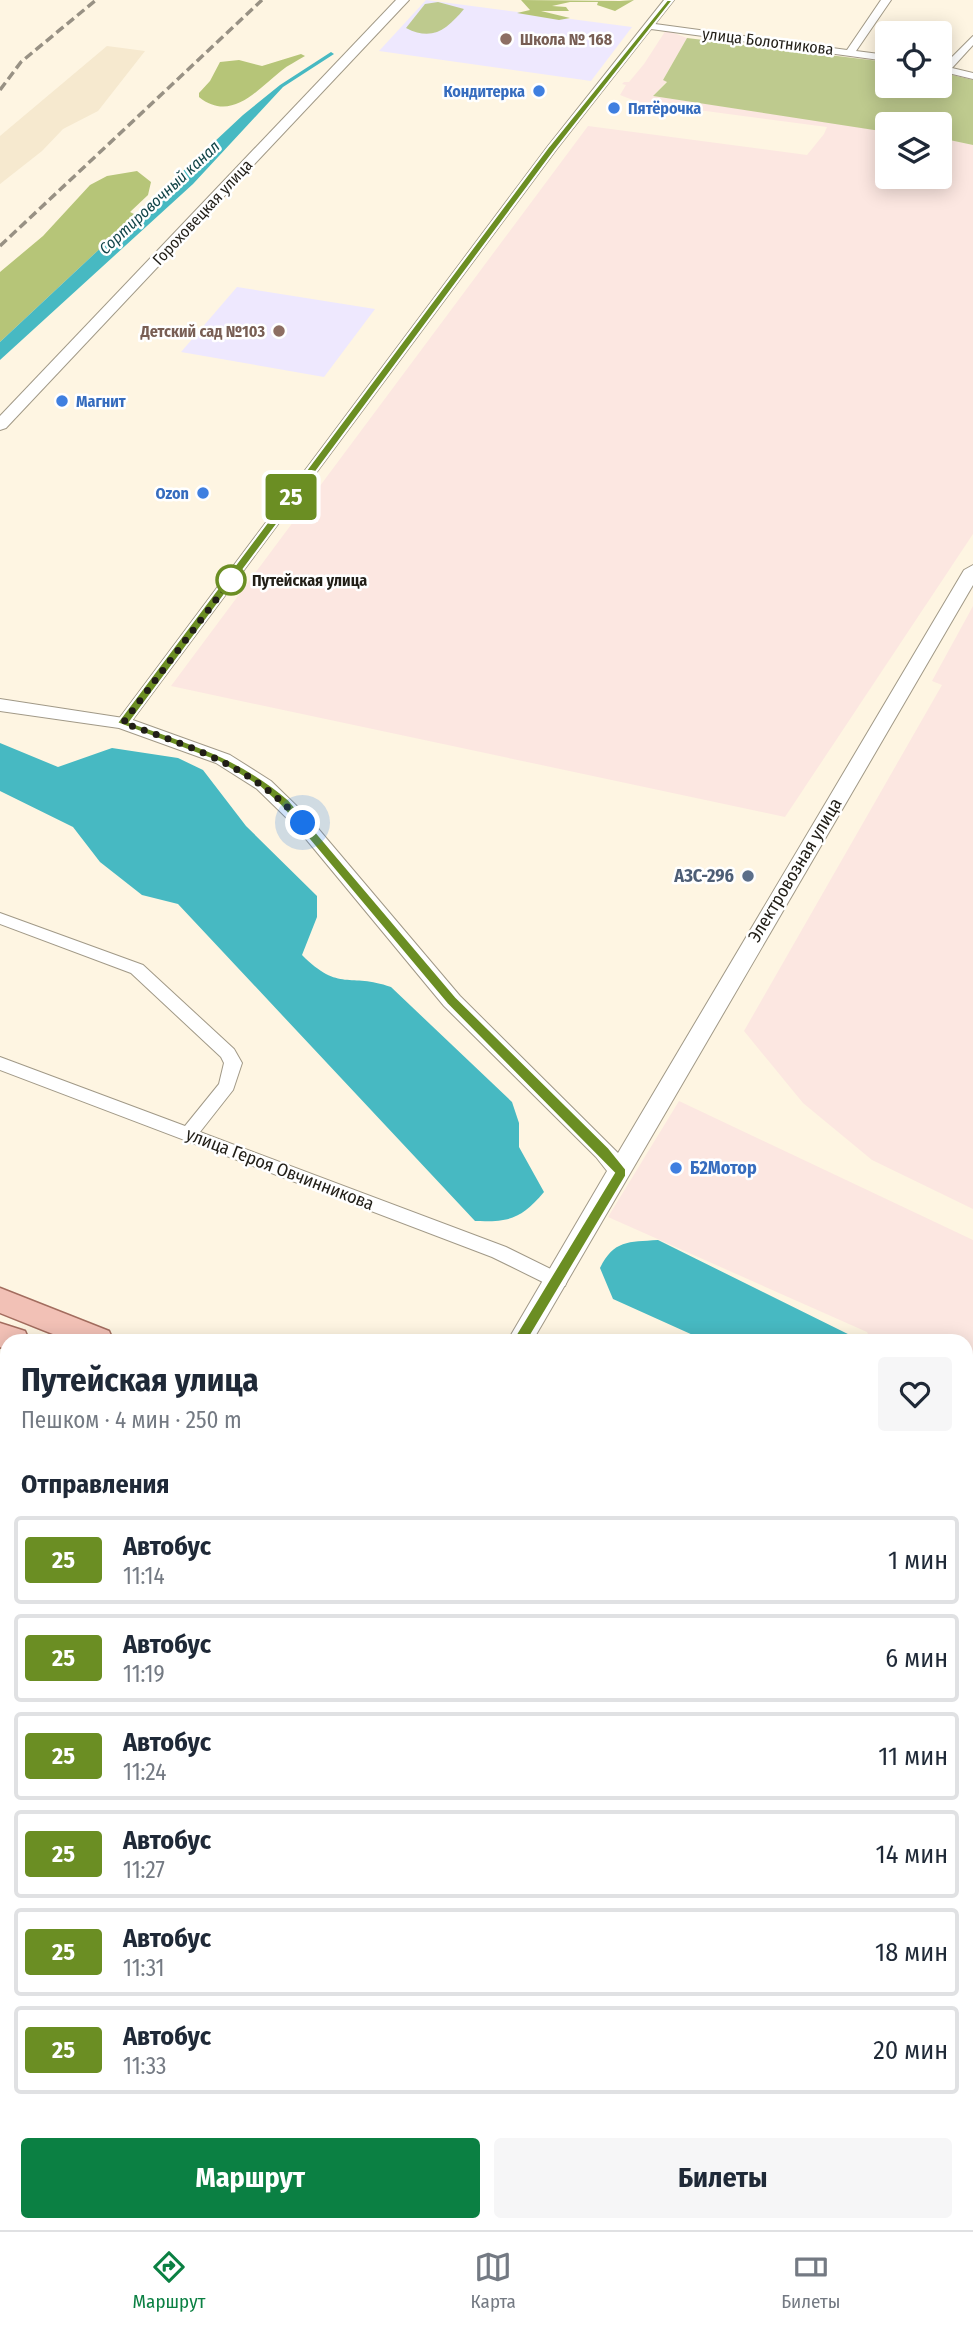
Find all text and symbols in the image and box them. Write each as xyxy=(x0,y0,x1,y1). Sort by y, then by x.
map controls xyxy=(875,21,952,189)
button: locate xyxy=(875,21,952,98)
street label: улица Болотникова xyxy=(701,24,835,59)
place label: Школа № 168 xyxy=(520,30,613,49)
marker: Школа № 168 xyxy=(498,31,514,47)
place label: Кондитерка xyxy=(443,82,525,101)
marker: Кондитерка xyxy=(531,83,547,99)
place label: Пятёрочка xyxy=(628,99,701,118)
marker: Пятёрочка xyxy=(606,100,622,116)
button: layers xyxy=(875,112,952,189)
water label: Сортировочный канал xyxy=(95,137,223,258)
street label: Гороховецкая улица xyxy=(149,155,256,269)
place label: Детский сад №103 xyxy=(140,322,265,341)
marker: Детский сад №103 xyxy=(271,323,287,339)
place label: Магнит xyxy=(76,392,126,411)
marker: Магнит xyxy=(54,393,70,409)
line badge: 25 xyxy=(260,474,322,520)
text: 25 xyxy=(280,483,302,511)
place label: Ozon xyxy=(156,484,189,503)
marker: Ozon xyxy=(195,485,211,501)
marker: Путейская улица xyxy=(216,565,246,595)
place label: Путейская улица xyxy=(252,571,367,590)
street label: Электровозная улица xyxy=(743,794,847,946)
your location xyxy=(285,805,320,840)
place label: АЗС-296 xyxy=(673,865,734,887)
marker: АЗС-296 xyxy=(740,868,756,884)
street label: улица Героя Овчинникова xyxy=(183,1123,377,1215)
place label: Б2Мотор xyxy=(690,1157,757,1179)
marker: Б2Мотор xyxy=(668,1160,684,1176)
button: heart xyxy=(878,1357,952,1431)
text: Путейская улица xyxy=(21,1360,259,1400)
text: Пешком · 4 мин · 250 m xyxy=(21,1406,242,1434)
text: Отправления xyxy=(21,1469,170,1500)
text: Автобус xyxy=(123,1531,211,1562)
text: 1 мин xyxy=(888,1545,948,1576)
text: 25 xyxy=(52,1546,75,1574)
text: 11:14 xyxy=(123,1562,165,1590)
text: Автобус xyxy=(123,1629,211,1660)
text: 6 мин xyxy=(885,1643,948,1674)
text: 25 xyxy=(52,1644,75,1672)
text: 11:19 xyxy=(123,1660,165,1688)
text: Автобус xyxy=(123,1727,211,1758)
text: 11 мин xyxy=(878,1741,948,1772)
text: 25 xyxy=(52,1742,75,1770)
text: 11:24 xyxy=(123,1758,166,1786)
text: Автобус xyxy=(123,1825,211,1856)
text: 14 мин xyxy=(876,1839,948,1870)
text: 25 xyxy=(52,1840,75,1868)
text: 11:27 xyxy=(123,1856,165,1884)
text: Автобус xyxy=(123,1923,211,1954)
text: 18 мин xyxy=(875,1937,948,1968)
text: 25 xyxy=(52,1938,75,1966)
text: 11:31 xyxy=(123,1954,165,1982)
text: Автобус xyxy=(123,2021,211,2052)
text: 20 мин xyxy=(873,2035,948,2066)
text: 25 xyxy=(52,2036,75,2064)
text: 11:33 xyxy=(123,2052,166,2080)
button: Маршрут xyxy=(21,2138,480,2218)
button: Билеты xyxy=(494,2138,952,2218)
tab: Маршрут xyxy=(133,2248,205,2313)
tab: Карта xyxy=(471,2248,516,2313)
tab: Билеты xyxy=(781,2248,840,2313)

